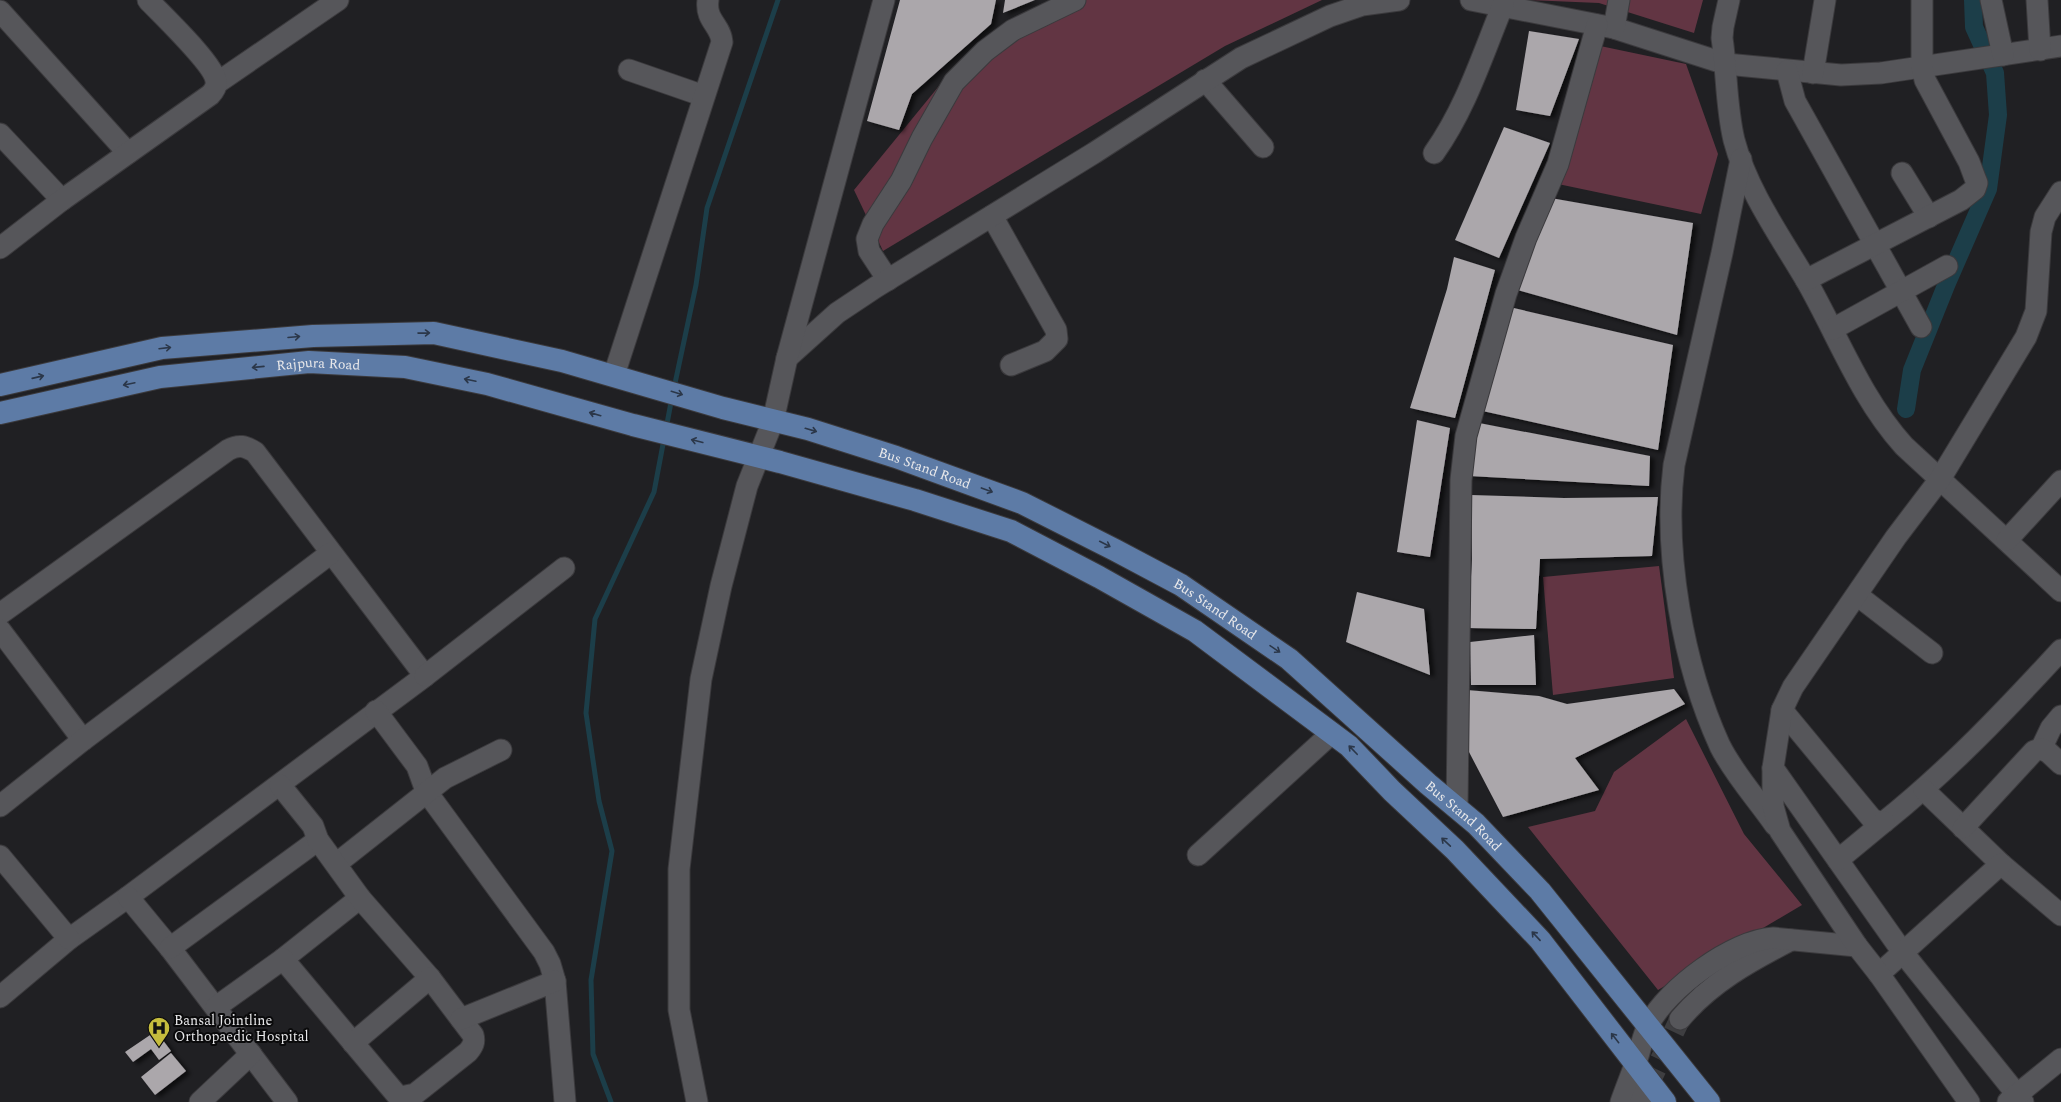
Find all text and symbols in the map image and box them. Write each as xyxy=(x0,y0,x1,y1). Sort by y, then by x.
one-way arrow xyxy=(417,330,430,337)
one-way arrow xyxy=(287,334,300,341)
one-way arrow xyxy=(158,345,171,352)
street label: Rajpura Road xyxy=(275,351,361,376)
one-way arrow xyxy=(252,364,265,371)
one-way arrow xyxy=(31,372,44,380)
one-way arrow xyxy=(464,376,477,384)
one-way arrow xyxy=(123,380,136,388)
one-way arrow xyxy=(670,390,683,397)
one-way arrow xyxy=(589,410,602,417)
one-way arrow xyxy=(804,427,817,434)
one-way arrow xyxy=(691,437,704,444)
street label: Bus Stand Road xyxy=(876,442,974,494)
one-way arrow xyxy=(980,487,993,494)
one-way arrow xyxy=(1098,541,1110,548)
street label: Bus Stand Road xyxy=(1170,572,1261,645)
one-way arrow xyxy=(1269,645,1280,653)
one-way arrow xyxy=(1348,745,1358,755)
street label: Bus Stand Road xyxy=(1421,775,1507,856)
one-way arrow xyxy=(1441,837,1451,846)
one-way arrow xyxy=(1531,931,1540,941)
place label: Bansal Jointline Orthopaedic Hospital xyxy=(174,1010,309,1047)
hospital icon: Bansal Jointline Orthopaedic Hospital xyxy=(146,1015,172,1048)
one-way arrow xyxy=(1611,1033,1620,1044)

